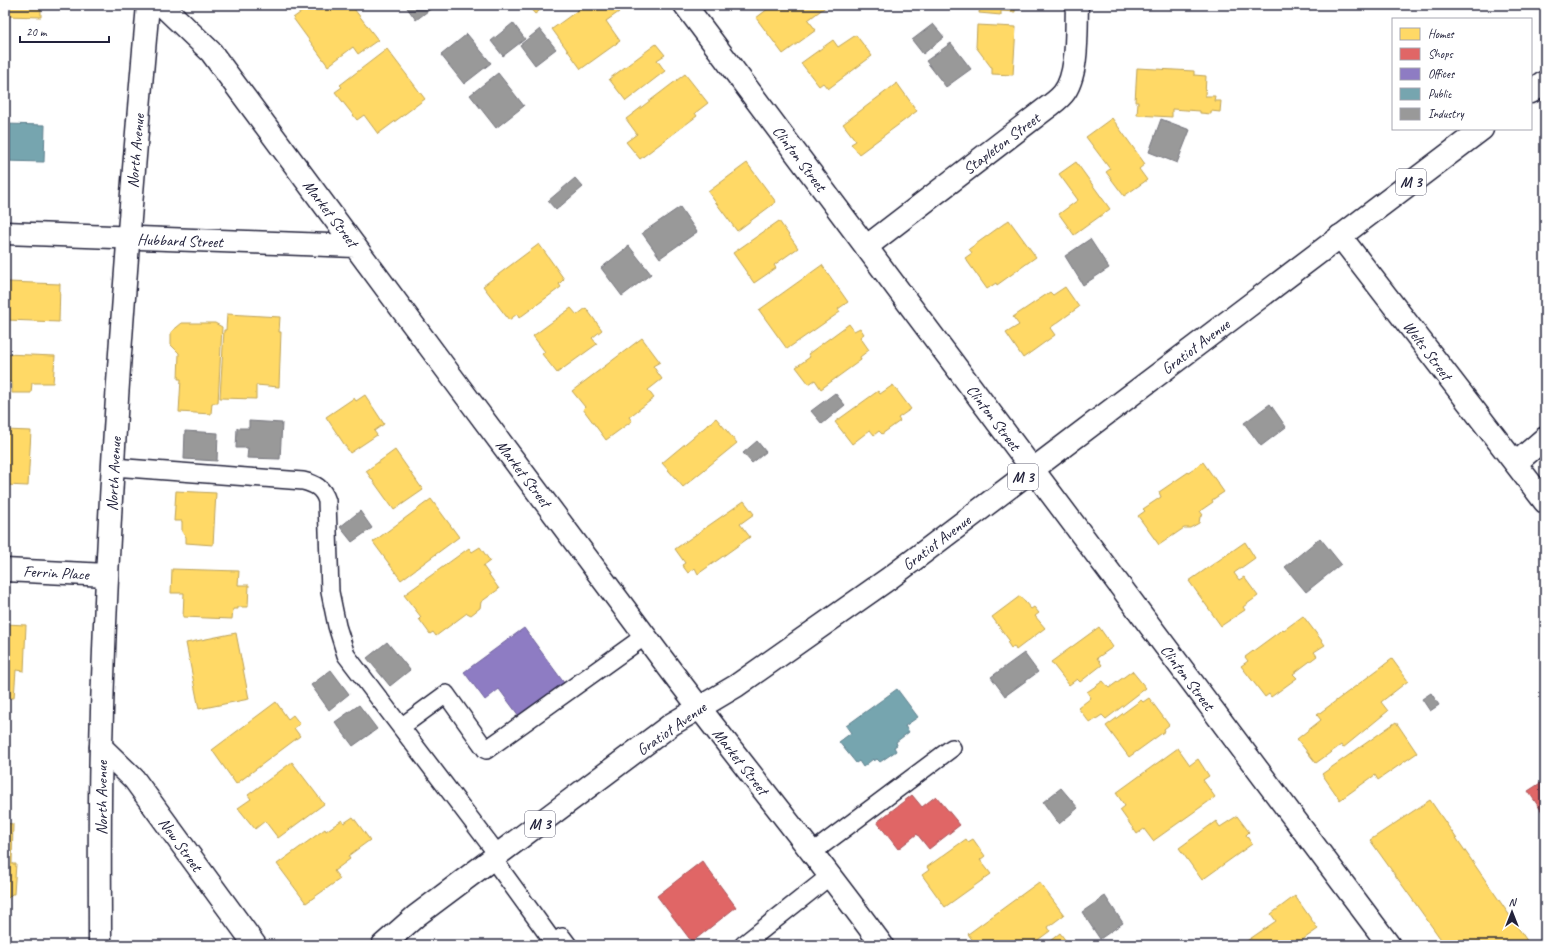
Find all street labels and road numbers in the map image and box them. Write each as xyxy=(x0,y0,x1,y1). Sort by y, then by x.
street label: Stapleton Street xyxy=(959,107,1045,179)
street label: North Avenue xyxy=(123,111,149,189)
street label: Clinton Street xyxy=(768,122,831,197)
road number: M 3 xyxy=(1396,169,1426,195)
street label: Market Street xyxy=(298,176,364,253)
street label: Hubbard Street xyxy=(137,230,225,253)
street label: Gratiot Avenue xyxy=(1158,314,1235,379)
street label: Welts Street xyxy=(1398,317,1458,386)
street label: Clinton Street xyxy=(962,381,1025,456)
street label: North Avenue xyxy=(102,435,126,512)
street label: Market Street xyxy=(491,436,557,513)
road number: M 3 xyxy=(1008,464,1038,490)
street label: Gratiot Avenue xyxy=(899,510,976,575)
street label: Ferrin Place xyxy=(23,561,91,585)
street label: Clinton Street xyxy=(1156,641,1219,716)
street label: Gratiot Avenue xyxy=(633,697,712,760)
street label: Market Street xyxy=(708,724,774,801)
street label: North Avenue xyxy=(92,759,112,835)
road number: M 3 xyxy=(525,811,555,837)
street label: New Street xyxy=(154,814,207,877)

